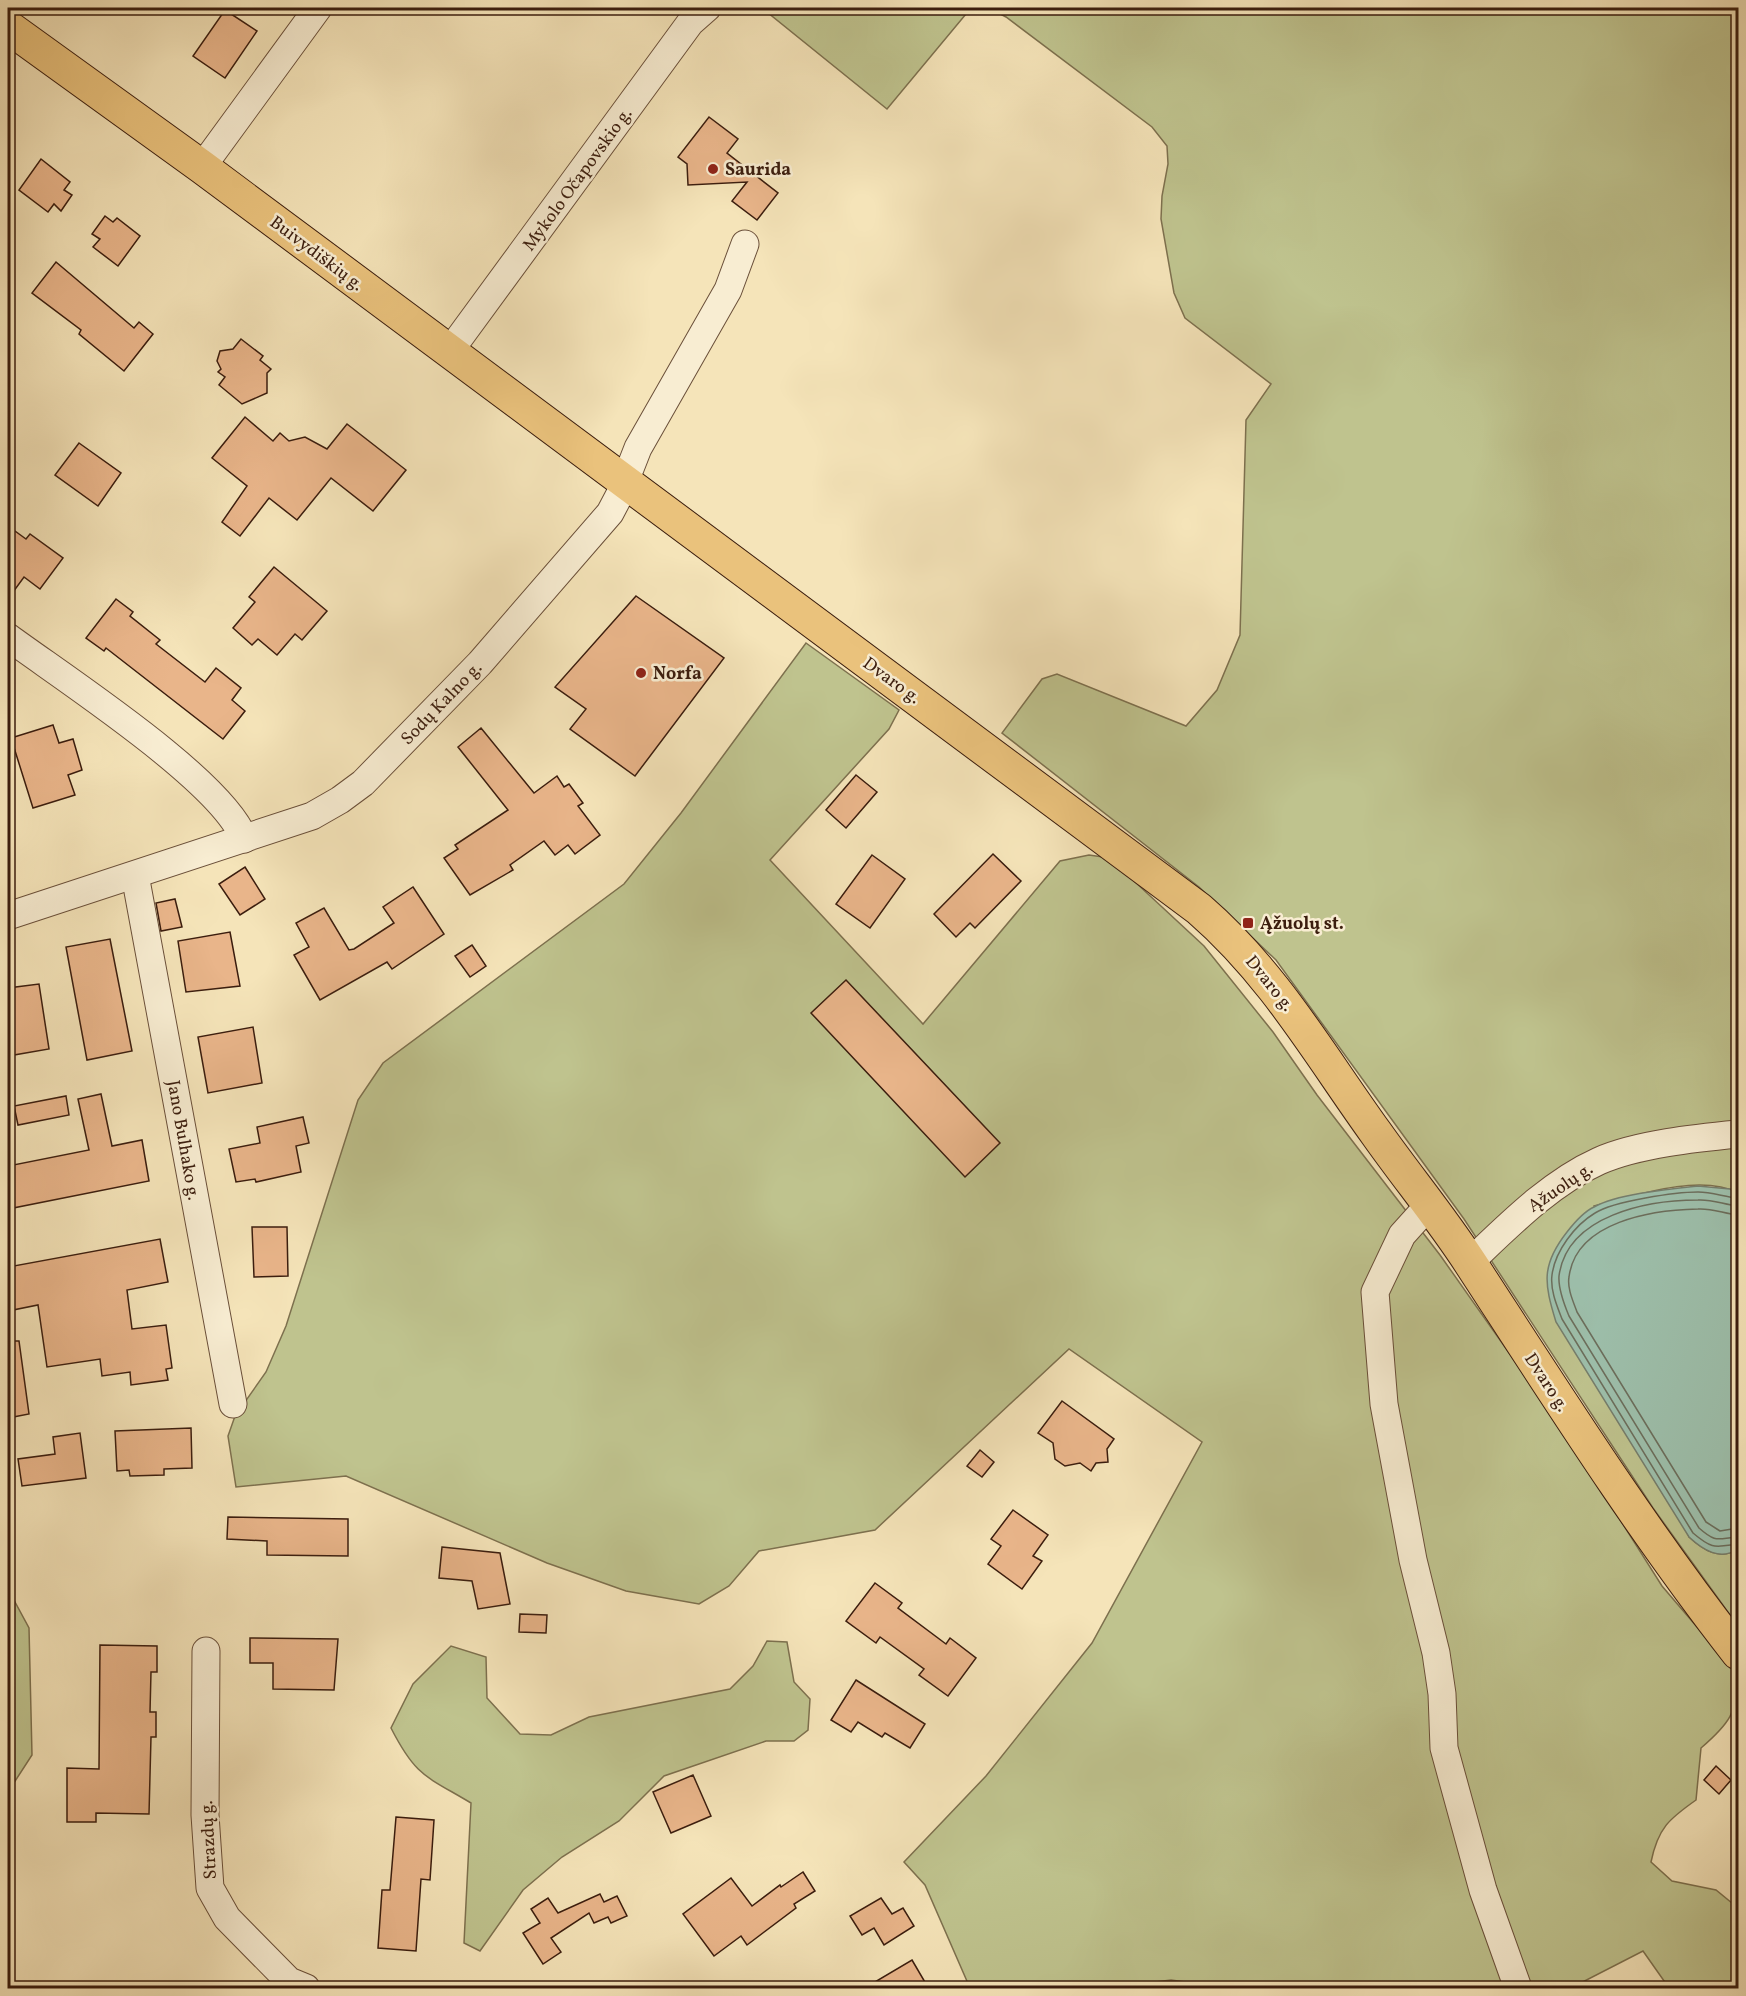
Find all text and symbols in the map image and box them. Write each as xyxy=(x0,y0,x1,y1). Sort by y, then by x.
street label: Mykolo Očapovskio g. xyxy=(518,103,639,257)
place label: Saurida xyxy=(725,158,791,183)
marker: Saurida xyxy=(706,162,720,176)
street label: Buivydiškių g. xyxy=(264,211,368,298)
street label: Dvaro g. xyxy=(857,652,925,711)
street label: Sodų Kalno g. xyxy=(396,657,488,751)
place label: Norfa xyxy=(653,662,702,687)
marker: Norfa xyxy=(634,666,648,680)
place label: Ąžuolų st. xyxy=(1260,912,1344,937)
marker: Ąžuolų st. xyxy=(1241,916,1255,930)
street label: Dvaro g. xyxy=(1238,951,1299,1017)
street label: Jano Bulhako g. xyxy=(160,1078,205,1202)
street label: Ąžuolų g. xyxy=(1523,1157,1598,1219)
street label: Dvaro g. xyxy=(1517,1348,1574,1417)
street label: Strazdų g. xyxy=(195,1800,224,1880)

